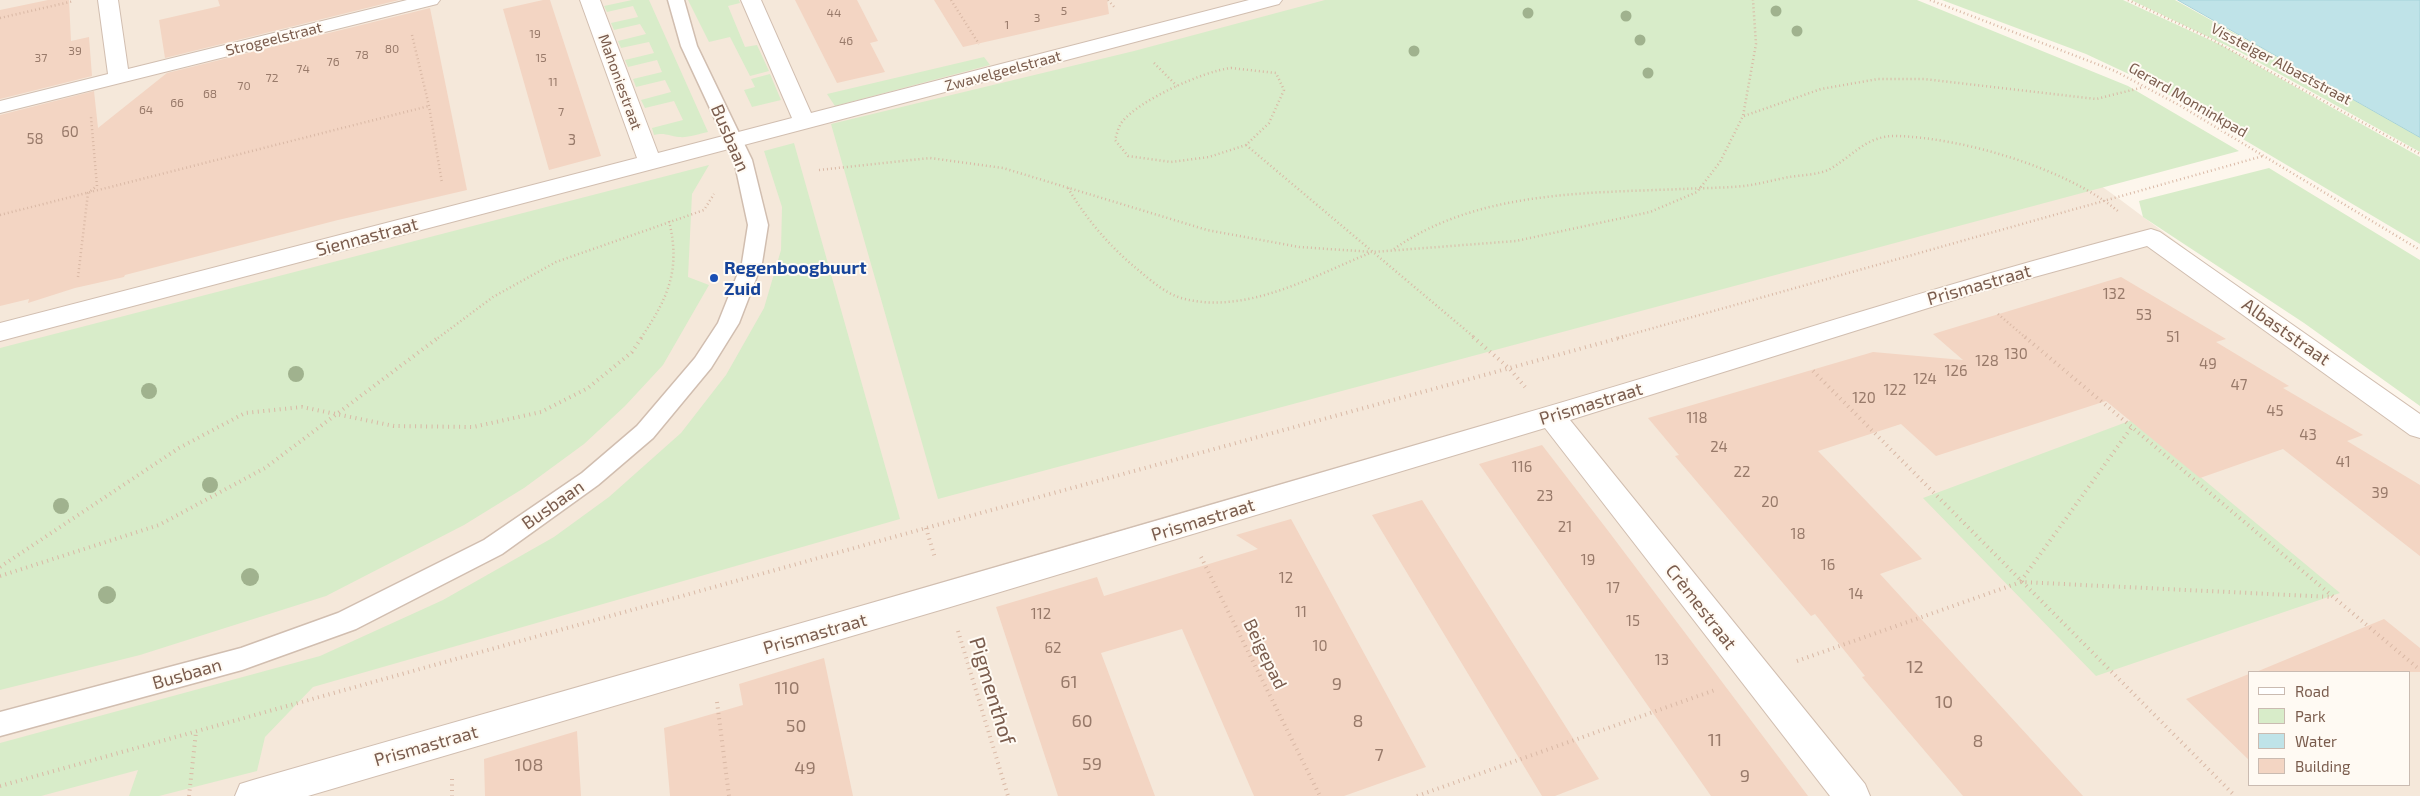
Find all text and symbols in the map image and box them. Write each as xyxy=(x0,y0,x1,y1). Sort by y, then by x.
house number: 5 xyxy=(1061,4,1067,18)
house number: 44 xyxy=(827,6,841,20)
house number: 3 xyxy=(1034,11,1040,25)
street label: Strogeelstraat xyxy=(224,18,324,60)
house number: 1 xyxy=(1005,18,1009,32)
street label: Vissteiger Albaststraat xyxy=(2208,19,2354,109)
house number: 19 xyxy=(529,27,541,41)
street label: Mahoniestraat xyxy=(594,32,646,132)
house number: 46 xyxy=(839,34,853,48)
house number: 80 xyxy=(385,42,399,56)
house number: 39 xyxy=(68,44,82,58)
street label: Zwavelgeelstraat xyxy=(943,47,1063,95)
house number: 78 xyxy=(355,48,369,62)
house number: 37 xyxy=(35,51,47,65)
house number: 15 xyxy=(535,51,547,65)
house number: 76 xyxy=(326,55,340,69)
street label: Gerard Monninkpad xyxy=(2125,59,2251,141)
house number: 74 xyxy=(296,62,310,76)
house number: 72 xyxy=(266,71,278,85)
house number: 11 xyxy=(548,75,558,89)
house number: 70 xyxy=(237,79,251,93)
house number: 68 xyxy=(203,87,217,101)
house number: 66 xyxy=(170,96,184,110)
street label: Busbaan xyxy=(706,101,754,175)
house number: 64 xyxy=(139,103,153,117)
house number: 7 xyxy=(558,105,564,119)
house number: 60 xyxy=(61,123,79,141)
house number: 58 xyxy=(26,130,44,148)
house number: 3 xyxy=(568,131,576,149)
street label: Siennastraat xyxy=(314,213,420,261)
place label: Regenboogbuurt Zuid xyxy=(724,257,867,300)
street label: Prismastraat xyxy=(1925,260,2033,310)
marker: Regenboogbuurt Zuid xyxy=(708,272,720,284)
house number: 132 xyxy=(2103,285,2125,303)
street label: Albaststraat xyxy=(2238,294,2334,370)
house number: 53 xyxy=(2136,306,2152,324)
house number: 51 xyxy=(2166,328,2180,346)
house number: 130 xyxy=(2004,345,2028,363)
house number: 128 xyxy=(1975,352,1999,370)
house number: 49 xyxy=(2199,355,2217,373)
house number: 126 xyxy=(1945,362,1967,380)
house number: 124 xyxy=(1913,370,1937,388)
house number: 47 xyxy=(2231,376,2247,394)
street label: Prismastraat xyxy=(1537,378,1645,430)
house number: 122 xyxy=(1884,381,1906,399)
house number: 120 xyxy=(1852,389,1876,407)
house number: 45 xyxy=(2266,402,2284,420)
house number: 118 xyxy=(1686,409,1708,427)
house number: 43 xyxy=(2299,426,2317,444)
house number: 24 xyxy=(1710,438,1728,456)
house number: 41 xyxy=(2335,453,2351,471)
house number: 116 xyxy=(1512,458,1532,476)
house number: 22 xyxy=(1734,463,1750,481)
street label: Busbaan xyxy=(518,476,588,534)
house number: 39 xyxy=(2372,484,2388,502)
house number: 23 xyxy=(1537,487,1553,505)
house number: 20 xyxy=(1761,493,1779,511)
street label: Prismastraat xyxy=(1149,494,1257,546)
house number: 21 xyxy=(1558,518,1572,536)
house number: 18 xyxy=(1790,525,1806,543)
house number: 19 xyxy=(1581,551,1595,569)
house number: 16 xyxy=(1821,556,1835,574)
street label: Crèmestraat xyxy=(1661,560,1741,654)
house number: 12 xyxy=(1279,569,1293,587)
house number: 17 xyxy=(1606,579,1620,597)
house number: 14 xyxy=(1848,585,1864,603)
house number: 11 xyxy=(1295,603,1307,621)
house number: 112 xyxy=(1031,605,1051,623)
street label: Prismastraat xyxy=(761,609,869,659)
house number: 15 xyxy=(1626,612,1640,630)
street label: Beigepad xyxy=(1239,615,1291,693)
street label: Pigmenthof xyxy=(964,634,1020,748)
house number: 10 xyxy=(1312,637,1328,655)
house number: 62 xyxy=(1044,639,1062,657)
house number: 13 xyxy=(1655,651,1669,669)
street label: Busbaan xyxy=(150,654,224,694)
house number: 12 xyxy=(1906,656,1924,678)
house number: 61 xyxy=(1060,671,1078,693)
legend xyxy=(2248,671,2410,786)
house number: 9 xyxy=(1332,673,1342,695)
house number: 110 xyxy=(774,677,800,699)
text: Road xyxy=(2295,682,2330,700)
house number: 10 xyxy=(1935,691,1953,713)
text: Park xyxy=(2295,707,2326,725)
house number: 60 xyxy=(1071,710,1093,732)
house number: 8 xyxy=(1353,710,1363,732)
house number: 50 xyxy=(786,715,806,737)
street label: Prismastraat xyxy=(372,721,480,771)
house number: 11 xyxy=(1708,729,1722,751)
house number: 8 xyxy=(1973,730,1983,752)
text: Water xyxy=(2295,732,2337,750)
house number: 7 xyxy=(1374,744,1384,766)
house number: 59 xyxy=(1082,753,1102,775)
house number: 108 xyxy=(515,754,543,776)
house number: 49 xyxy=(794,757,816,779)
text: Building xyxy=(2295,757,2350,775)
house number: 9 xyxy=(1740,765,1750,787)

